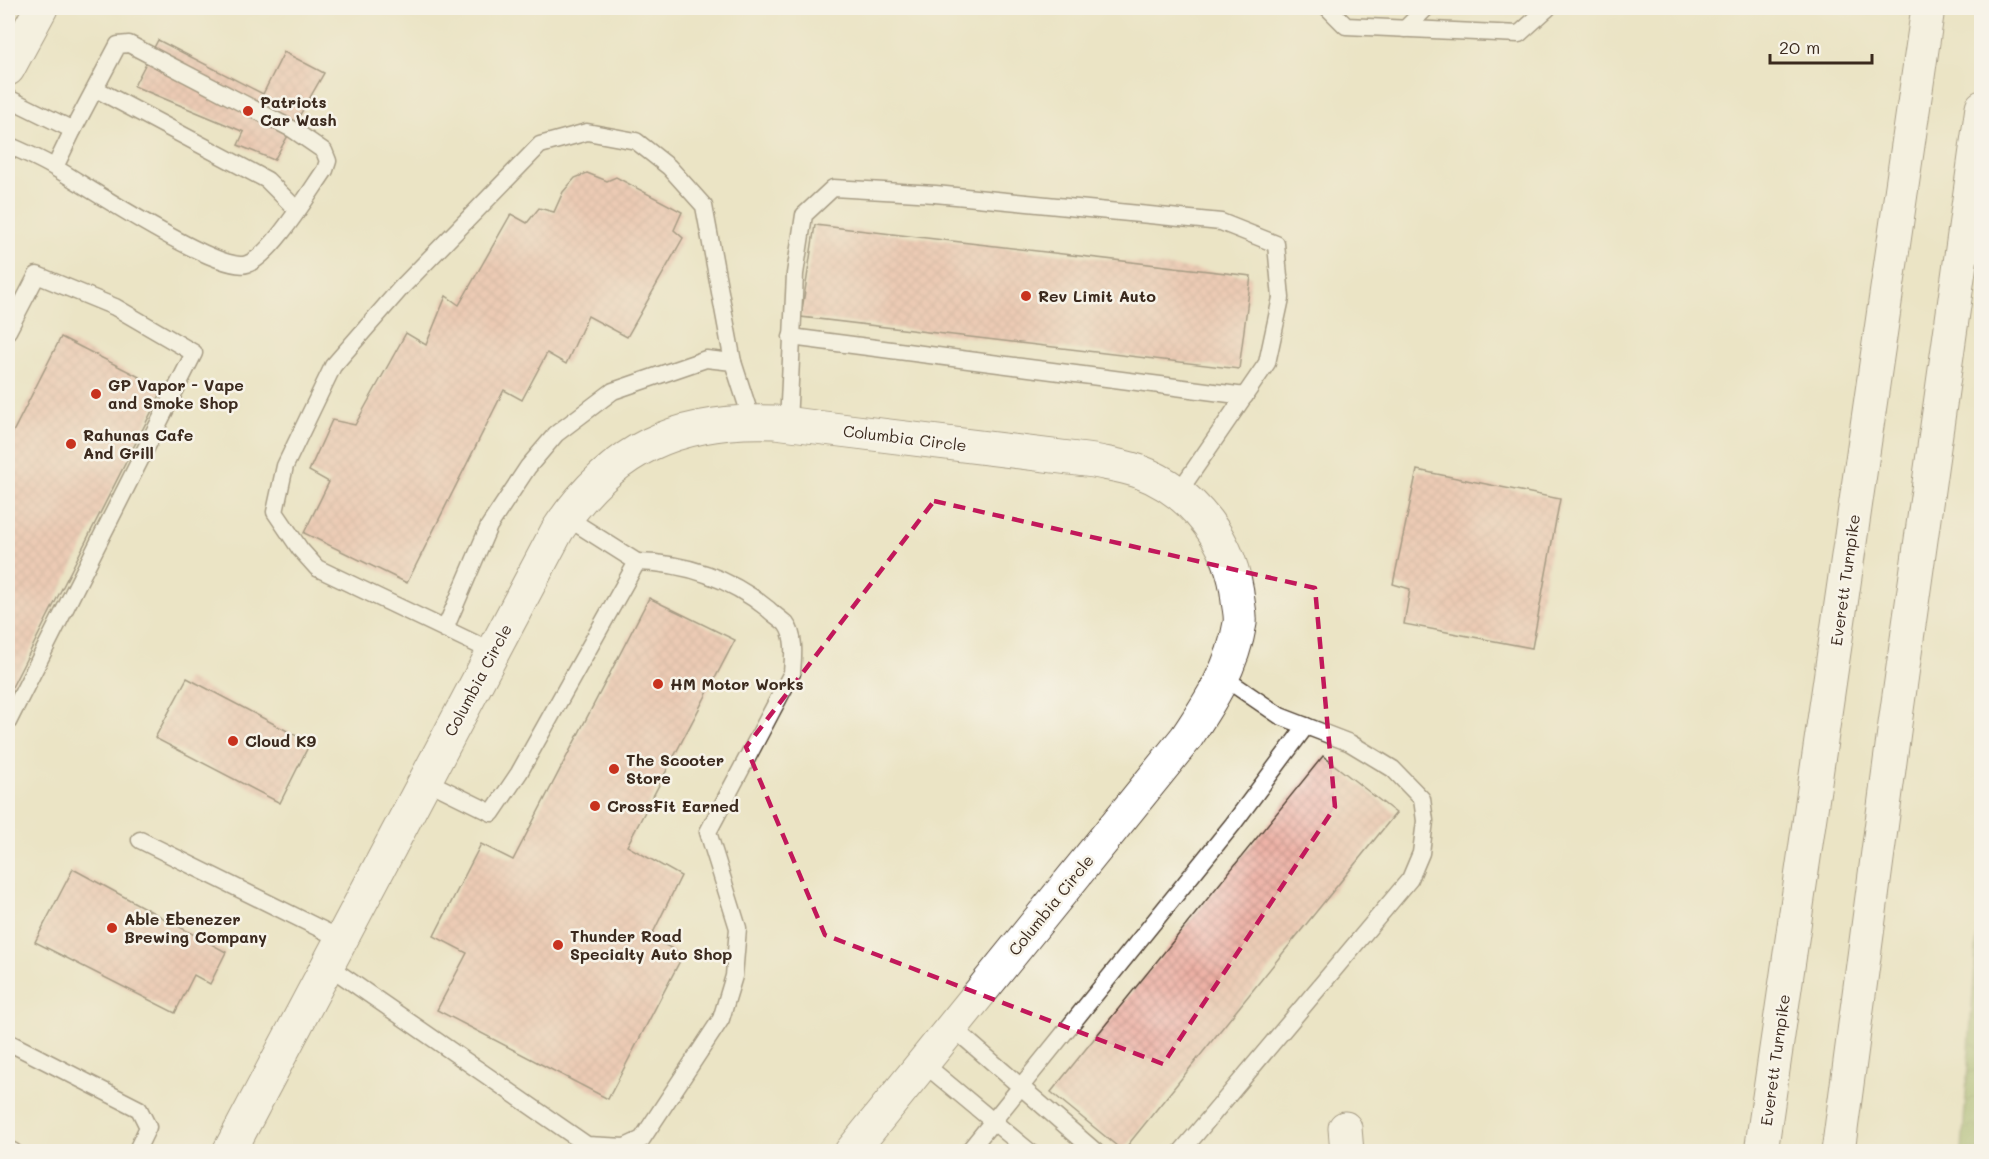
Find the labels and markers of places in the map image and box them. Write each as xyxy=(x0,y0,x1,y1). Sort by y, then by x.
place label: Patriots Car Wash xyxy=(260,91,337,130)
marker: Patriots Car Wash xyxy=(241,104,255,118)
place label: Rev Limit Auto xyxy=(1038,285,1156,306)
marker: Rev Limit Auto xyxy=(1019,289,1033,303)
place label: GP Vapor - Vape and Smoke Shop xyxy=(108,374,244,413)
marker: GP Vapor - Vape and Smoke Shop xyxy=(89,387,103,401)
place label: Rahunas Cafe And Grill xyxy=(83,424,193,463)
marker: Rahunas Cafe And Grill xyxy=(64,437,78,451)
place label: HM Motor Works xyxy=(670,673,804,694)
marker: HM Motor Works xyxy=(651,677,665,691)
place label: Cloud K9 xyxy=(245,730,316,751)
marker: Cloud K9 xyxy=(226,734,240,748)
place label: The Scooter Store xyxy=(626,749,724,788)
marker: The Scooter Store xyxy=(607,762,621,776)
place label: CrossFit Earned xyxy=(607,795,739,816)
marker: CrossFit Earned xyxy=(588,799,602,813)
place label: Able Ebenezer Brewing Company xyxy=(124,908,267,947)
marker: Able Ebenezer Brewing Company xyxy=(105,921,119,935)
place label: Thunder Road Specialty Auto Shop xyxy=(570,925,732,964)
marker: Thunder Road Specialty Auto Shop xyxy=(551,938,565,952)

